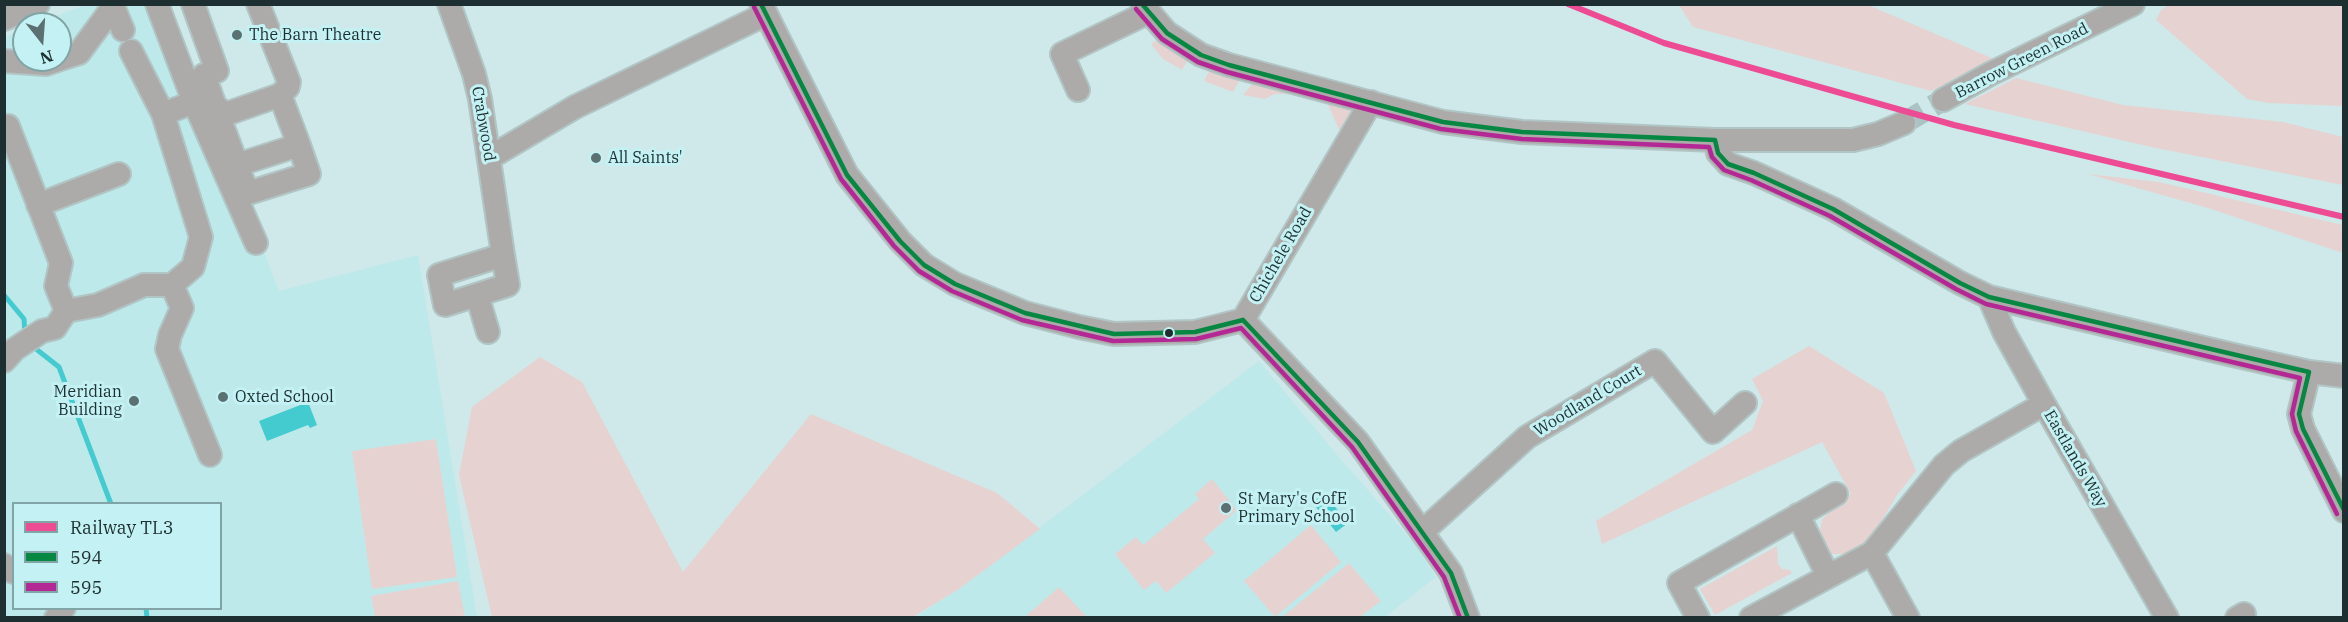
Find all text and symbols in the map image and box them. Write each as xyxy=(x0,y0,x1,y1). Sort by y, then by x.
north arrow xyxy=(12,12,72,72)
street label: Barrow Green Road xyxy=(1952,19,2092,103)
place label: The Barn Theatre xyxy=(249,25,381,45)
marker: The Barn Theatre xyxy=(230,28,244,42)
text: N xyxy=(38,46,56,69)
street label: Crabwood xyxy=(467,85,499,163)
place label: All Saints' xyxy=(608,148,683,168)
marker: All Saints' xyxy=(589,151,603,165)
street label: Chichele Road xyxy=(1246,204,1316,306)
unlabelled marker xyxy=(1163,327,1175,339)
street label: Woodland Court xyxy=(1531,361,1645,441)
place label: Meridian Building xyxy=(54,382,122,420)
place label: Oxted School xyxy=(235,387,334,407)
marker: Oxted School xyxy=(216,390,230,404)
marker: Meridian Building xyxy=(127,394,141,408)
street label: Eastlands Way xyxy=(2039,407,2111,511)
place label: St Mary's CofE Primary School xyxy=(1238,489,1354,527)
marker: St Mary's CofE Primary School xyxy=(1219,501,1233,515)
legend xyxy=(12,502,222,610)
text: Railway TL3 xyxy=(70,516,174,539)
text: 594 xyxy=(70,546,102,569)
text: 595 xyxy=(70,576,102,599)

